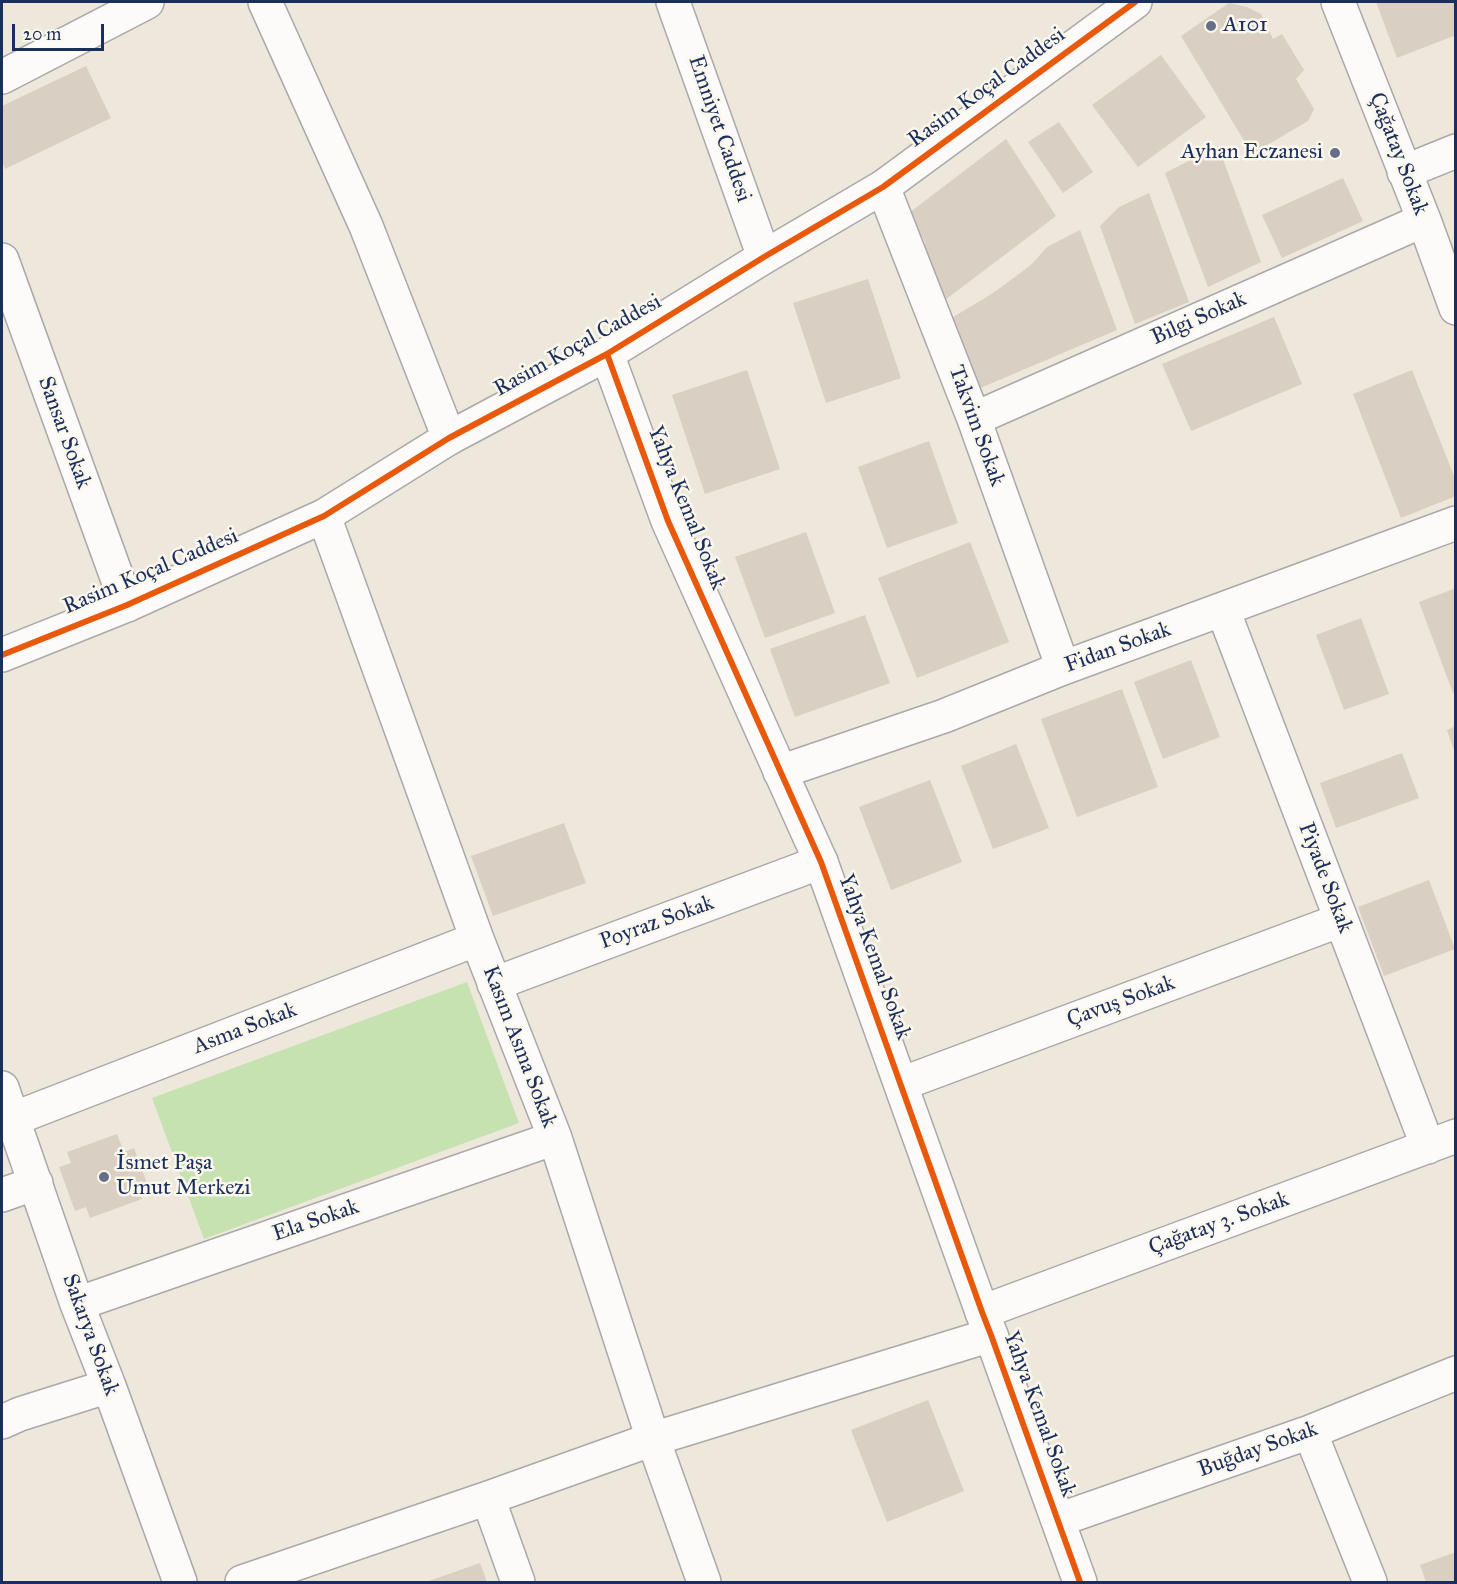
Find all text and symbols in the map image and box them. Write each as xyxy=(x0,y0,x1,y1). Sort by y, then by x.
scale bar xyxy=(15,12,106,50)
place label: A101 xyxy=(1223,13,1268,39)
marker: A101 xyxy=(1204,19,1218,33)
street label: Rasim Koçal Caddesi xyxy=(903,22,1071,154)
text: 20 m xyxy=(23,23,61,45)
street label: Emniyet Caddesi xyxy=(682,52,756,206)
street label: Çağatay Sokak xyxy=(1363,89,1433,219)
place label: Ayhan Eczanesi xyxy=(1181,140,1323,166)
marker: Ayhan Eczanesi xyxy=(1328,146,1342,160)
street label: Bilgi Sokak xyxy=(1147,286,1251,352)
street label: Rasim Koçal Caddesi xyxy=(490,289,666,403)
street label: Takvim Sokak xyxy=(942,362,1010,490)
street label: Sansar Sokak xyxy=(31,373,97,493)
street label: Yahya Kemal Sokak xyxy=(641,422,731,594)
street label: Rasim Koçal Caddesi xyxy=(60,523,242,621)
street label: Fidan Sokak xyxy=(1061,617,1175,679)
street label: Piyade Sokak xyxy=(1292,819,1358,937)
street label: Yahya Kemal Sokak xyxy=(832,871,916,1043)
street label: Poyraz Sokak xyxy=(596,890,718,956)
street label: Kasım Asma Sokak xyxy=(476,962,562,1132)
street label: Çavuş Sokak xyxy=(1064,970,1178,1034)
street label: Asma Sokak xyxy=(189,997,301,1061)
place label: İsmet Paşa Umut Merkezi xyxy=(116,1151,251,1202)
marker: İsmet Paşa Umut Merkezi xyxy=(97,1170,111,1184)
street label: Çağatay 3. Sokak xyxy=(1145,1186,1293,1262)
street label: Ela Sokak xyxy=(270,1194,362,1248)
street label: Sakarya Sokak xyxy=(56,1271,124,1399)
street label: Yahya Kemal Sokak xyxy=(997,1328,1081,1500)
street label: Buğday Sokak xyxy=(1195,1416,1321,1484)

